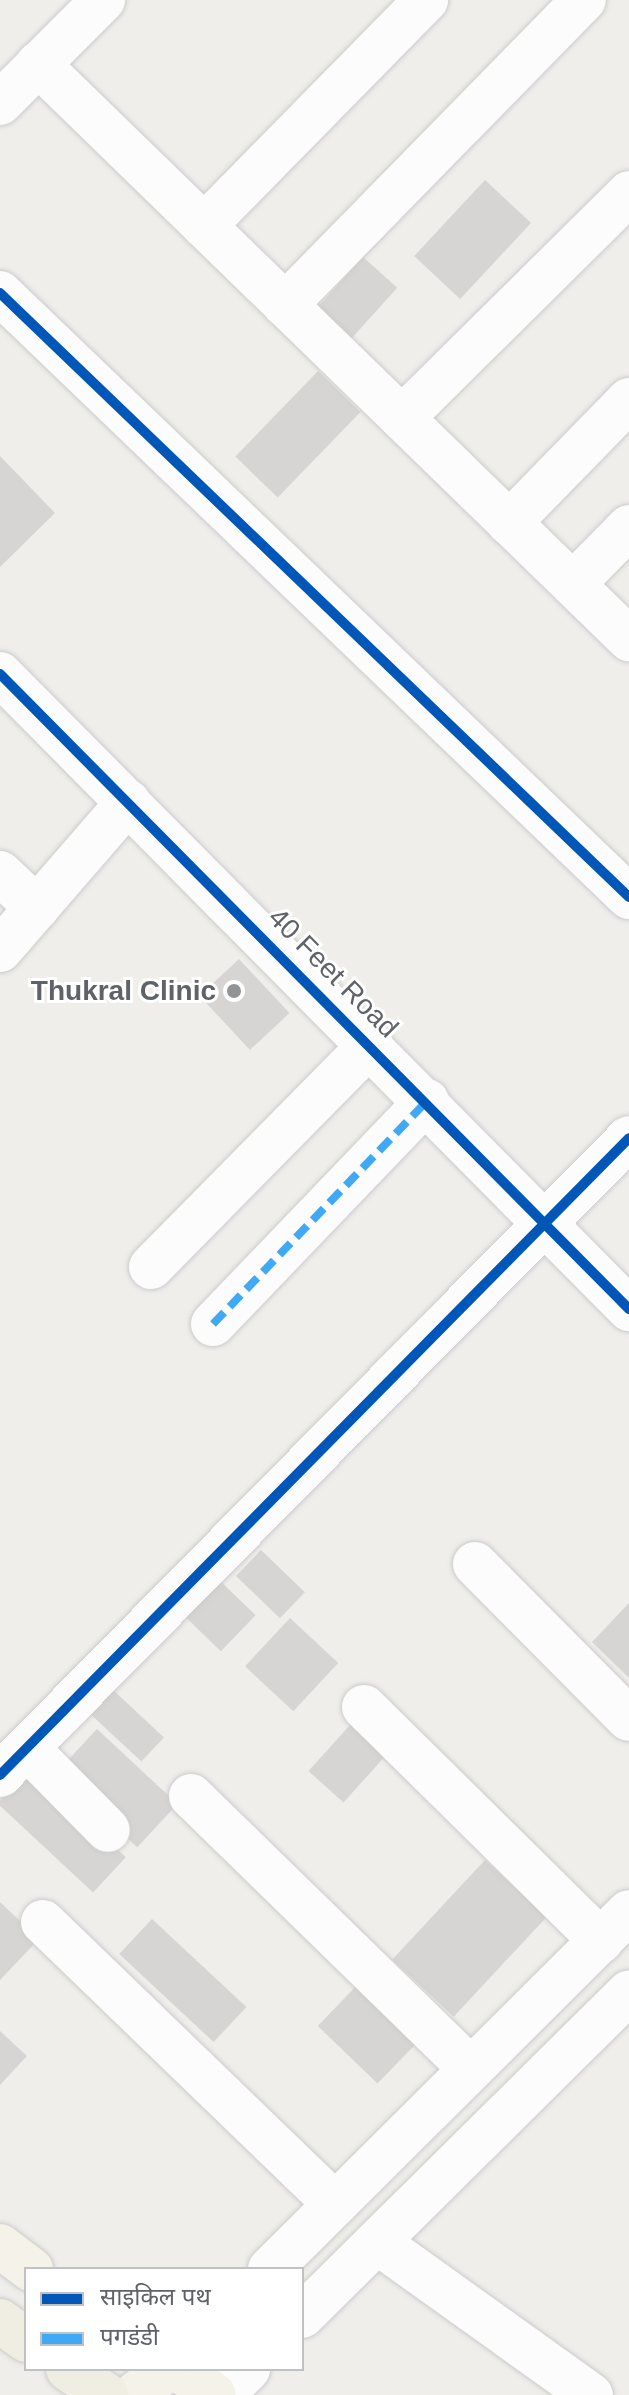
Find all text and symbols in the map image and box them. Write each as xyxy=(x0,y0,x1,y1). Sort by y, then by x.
street label: 40 Feet Road xyxy=(261,901,405,1045)
place label: Thukral Clinic xyxy=(31,974,216,1008)
marker: Thukral Clinic xyxy=(223,980,245,1002)
legend xyxy=(24,2267,304,2371)
text: साइकिल पथ xyxy=(100,2283,211,2310)
text: पगडंडी xyxy=(100,2323,159,2350)

